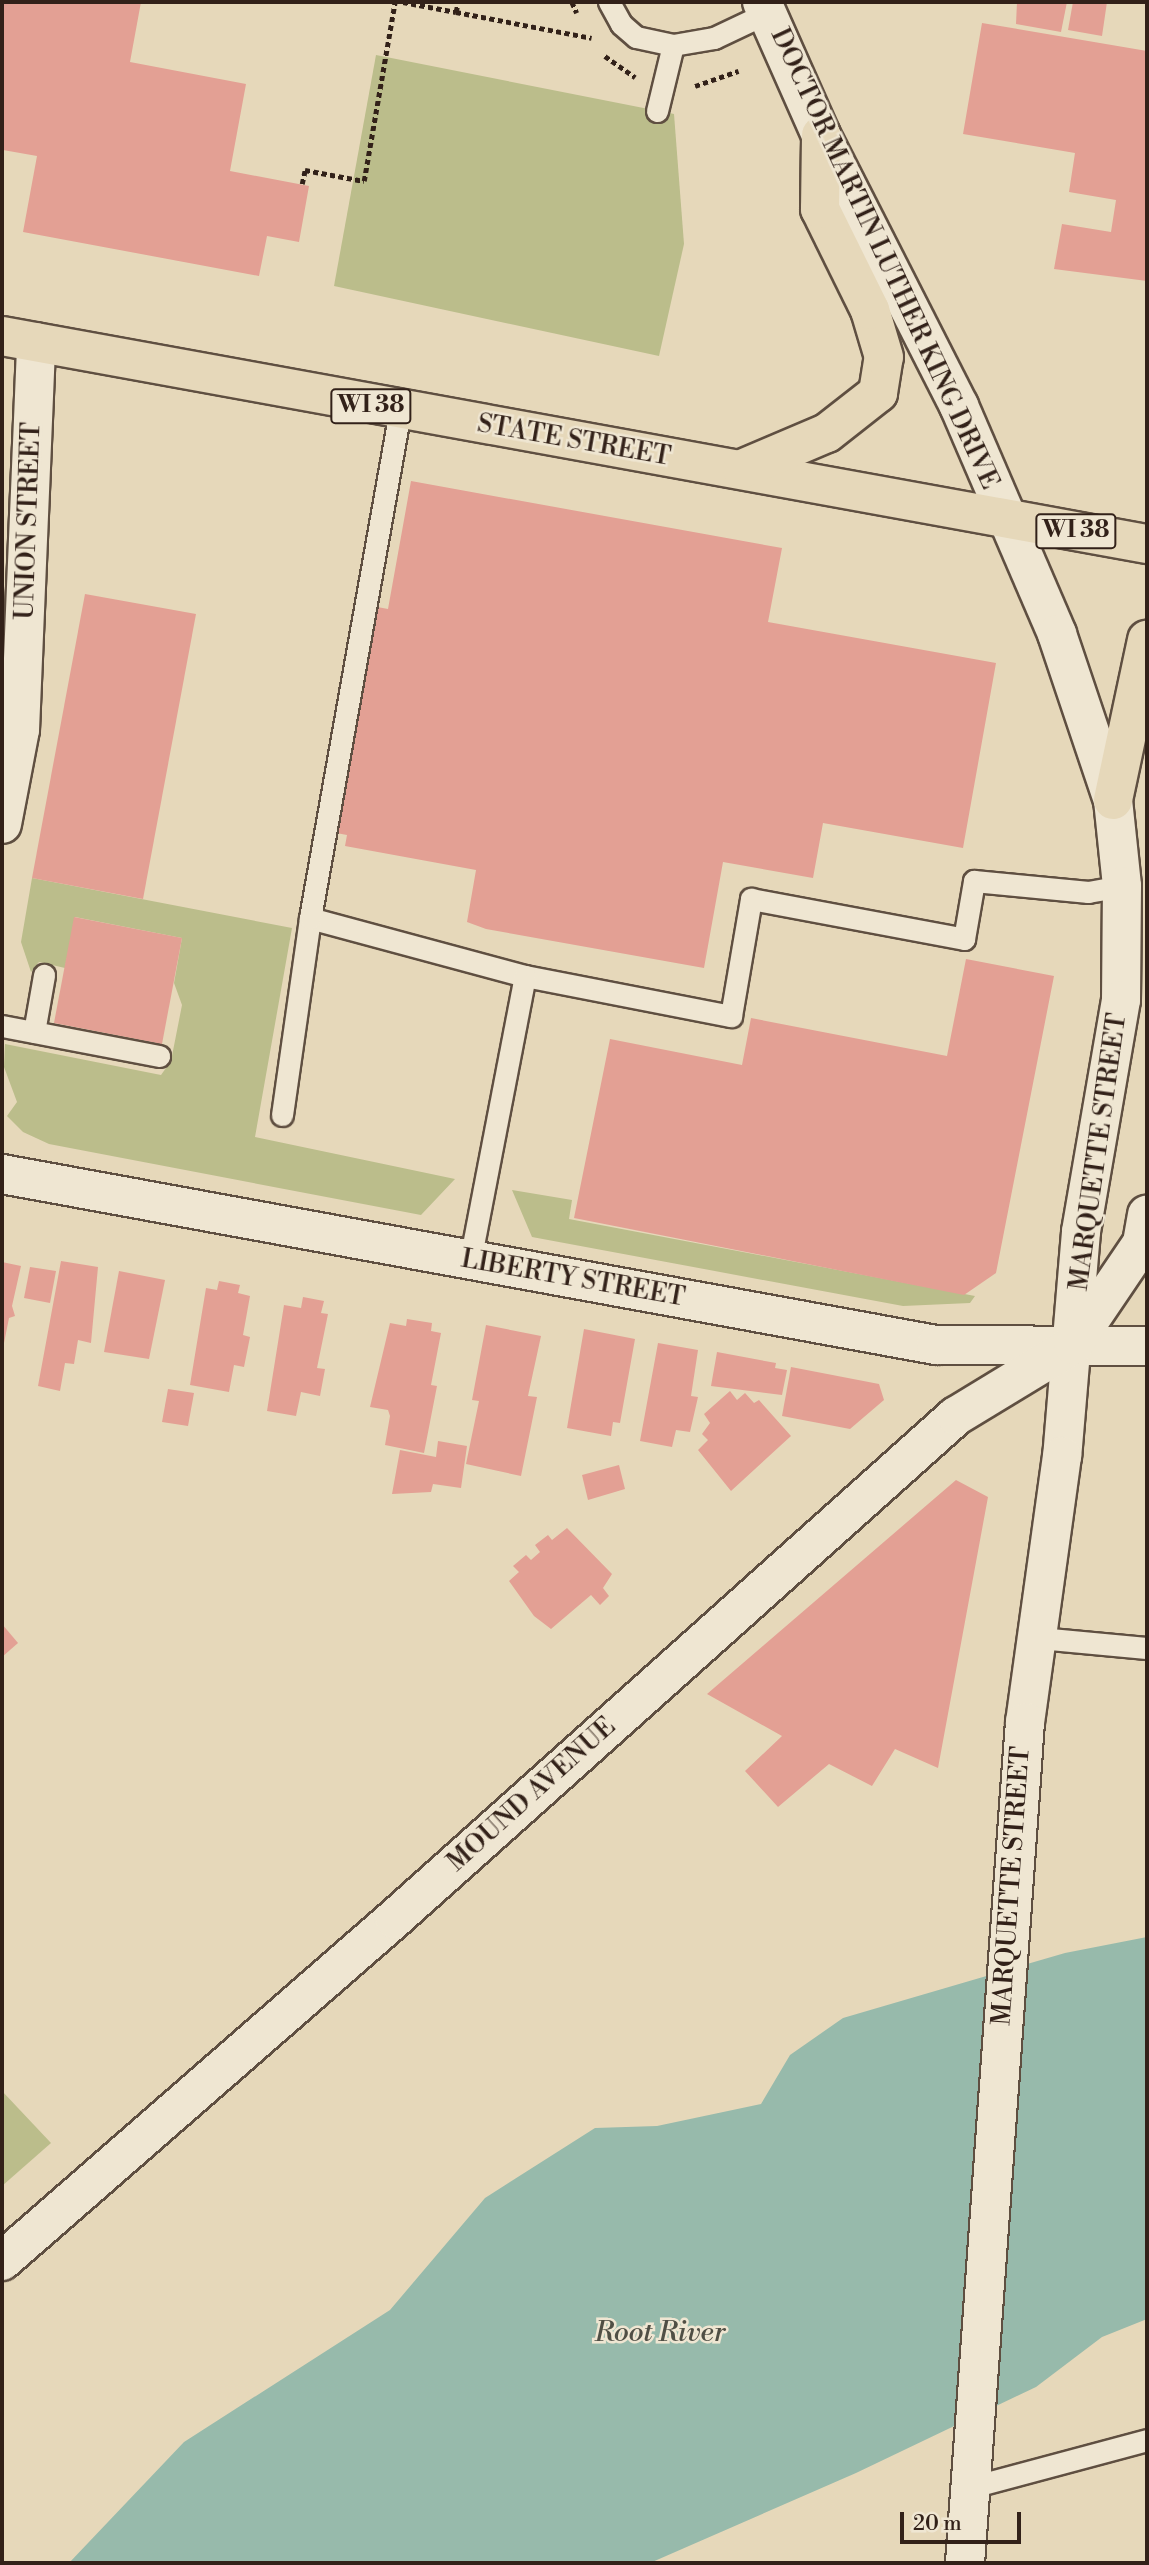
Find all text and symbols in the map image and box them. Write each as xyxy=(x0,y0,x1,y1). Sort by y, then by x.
street label: DOCTOR MARTIN LUTHER KING DRIVE xyxy=(763,24,1005,494)
road number: WI 38 xyxy=(329,386,413,426)
street label: STATE STREET xyxy=(475,409,673,473)
street label: UNION STREET xyxy=(10,422,48,620)
road number: WI 38 xyxy=(1034,510,1118,552)
street label: MARQUETTE STREET xyxy=(1064,1011,1134,1293)
street label: LIBERTY STREET xyxy=(459,1244,687,1314)
street label: MOUND AVENUE xyxy=(442,1711,622,1879)
street label: MARQUETTE STREET xyxy=(987,1745,1037,2027)
water label: Root River xyxy=(594,2316,726,2350)
scale bar xyxy=(904,2498,1025,2542)
text: 20 m xyxy=(913,2511,962,2537)

